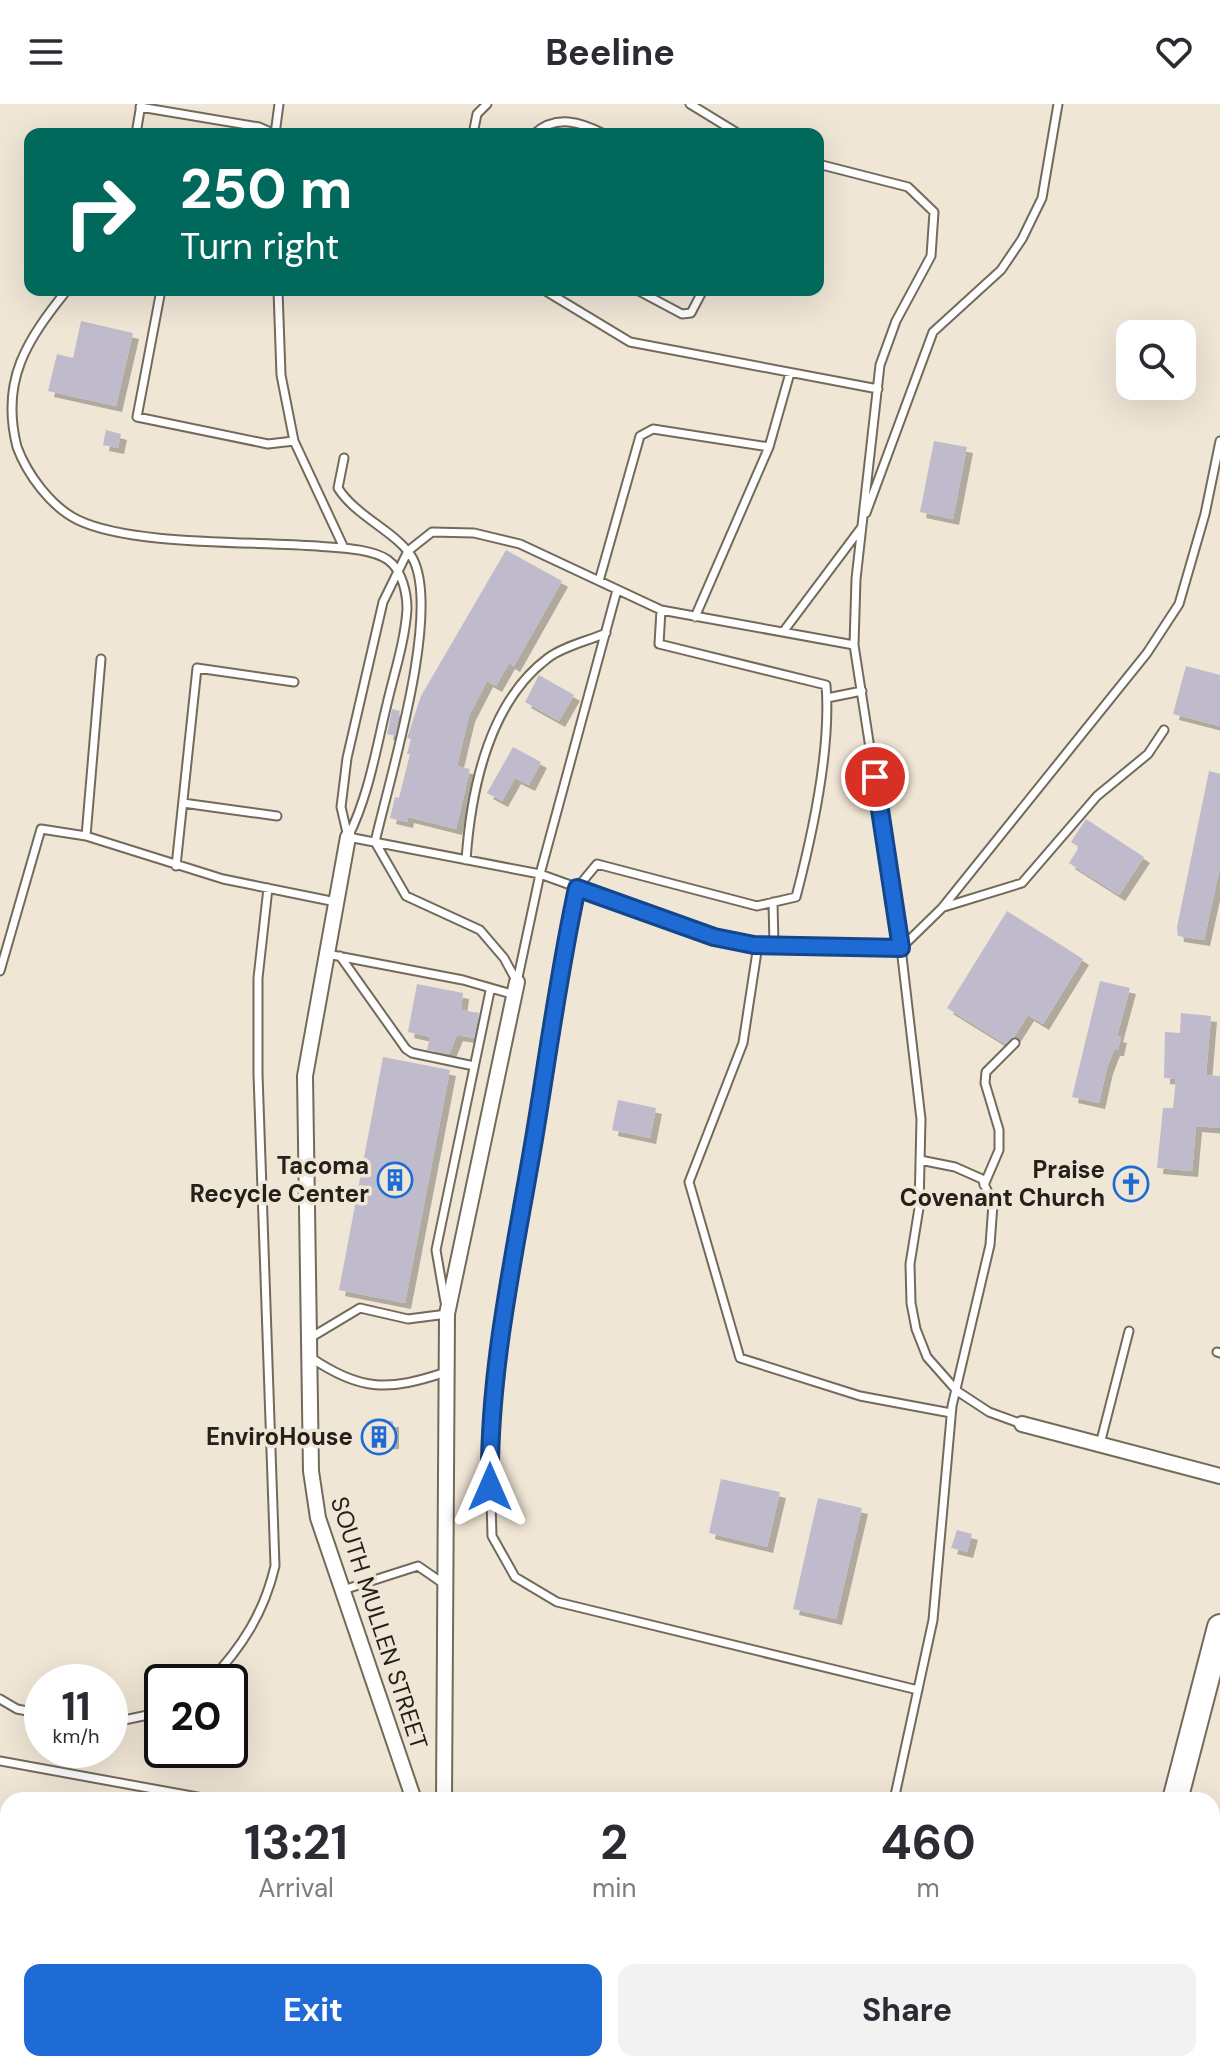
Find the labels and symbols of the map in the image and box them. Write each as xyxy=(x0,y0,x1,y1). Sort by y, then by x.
pin xyxy=(841,743,909,811)
place label: Tacoma Recycle Center xyxy=(190,1150,369,1209)
place label: Praise Covenant Church xyxy=(900,1154,1105,1213)
building icon: Tacoma Recycle Center xyxy=(376,1161,414,1199)
church icon: Praise Covenant Church xyxy=(1112,1165,1150,1203)
building icon: EnviroHouse xyxy=(360,1418,398,1456)
place label: EnviroHouse xyxy=(206,1421,353,1452)
position arrow xyxy=(448,1445,532,1529)
street label: SOUTH MULLEN STREET xyxy=(324,1493,435,1753)
speed limit sign: 20 xyxy=(144,1664,248,1768)

